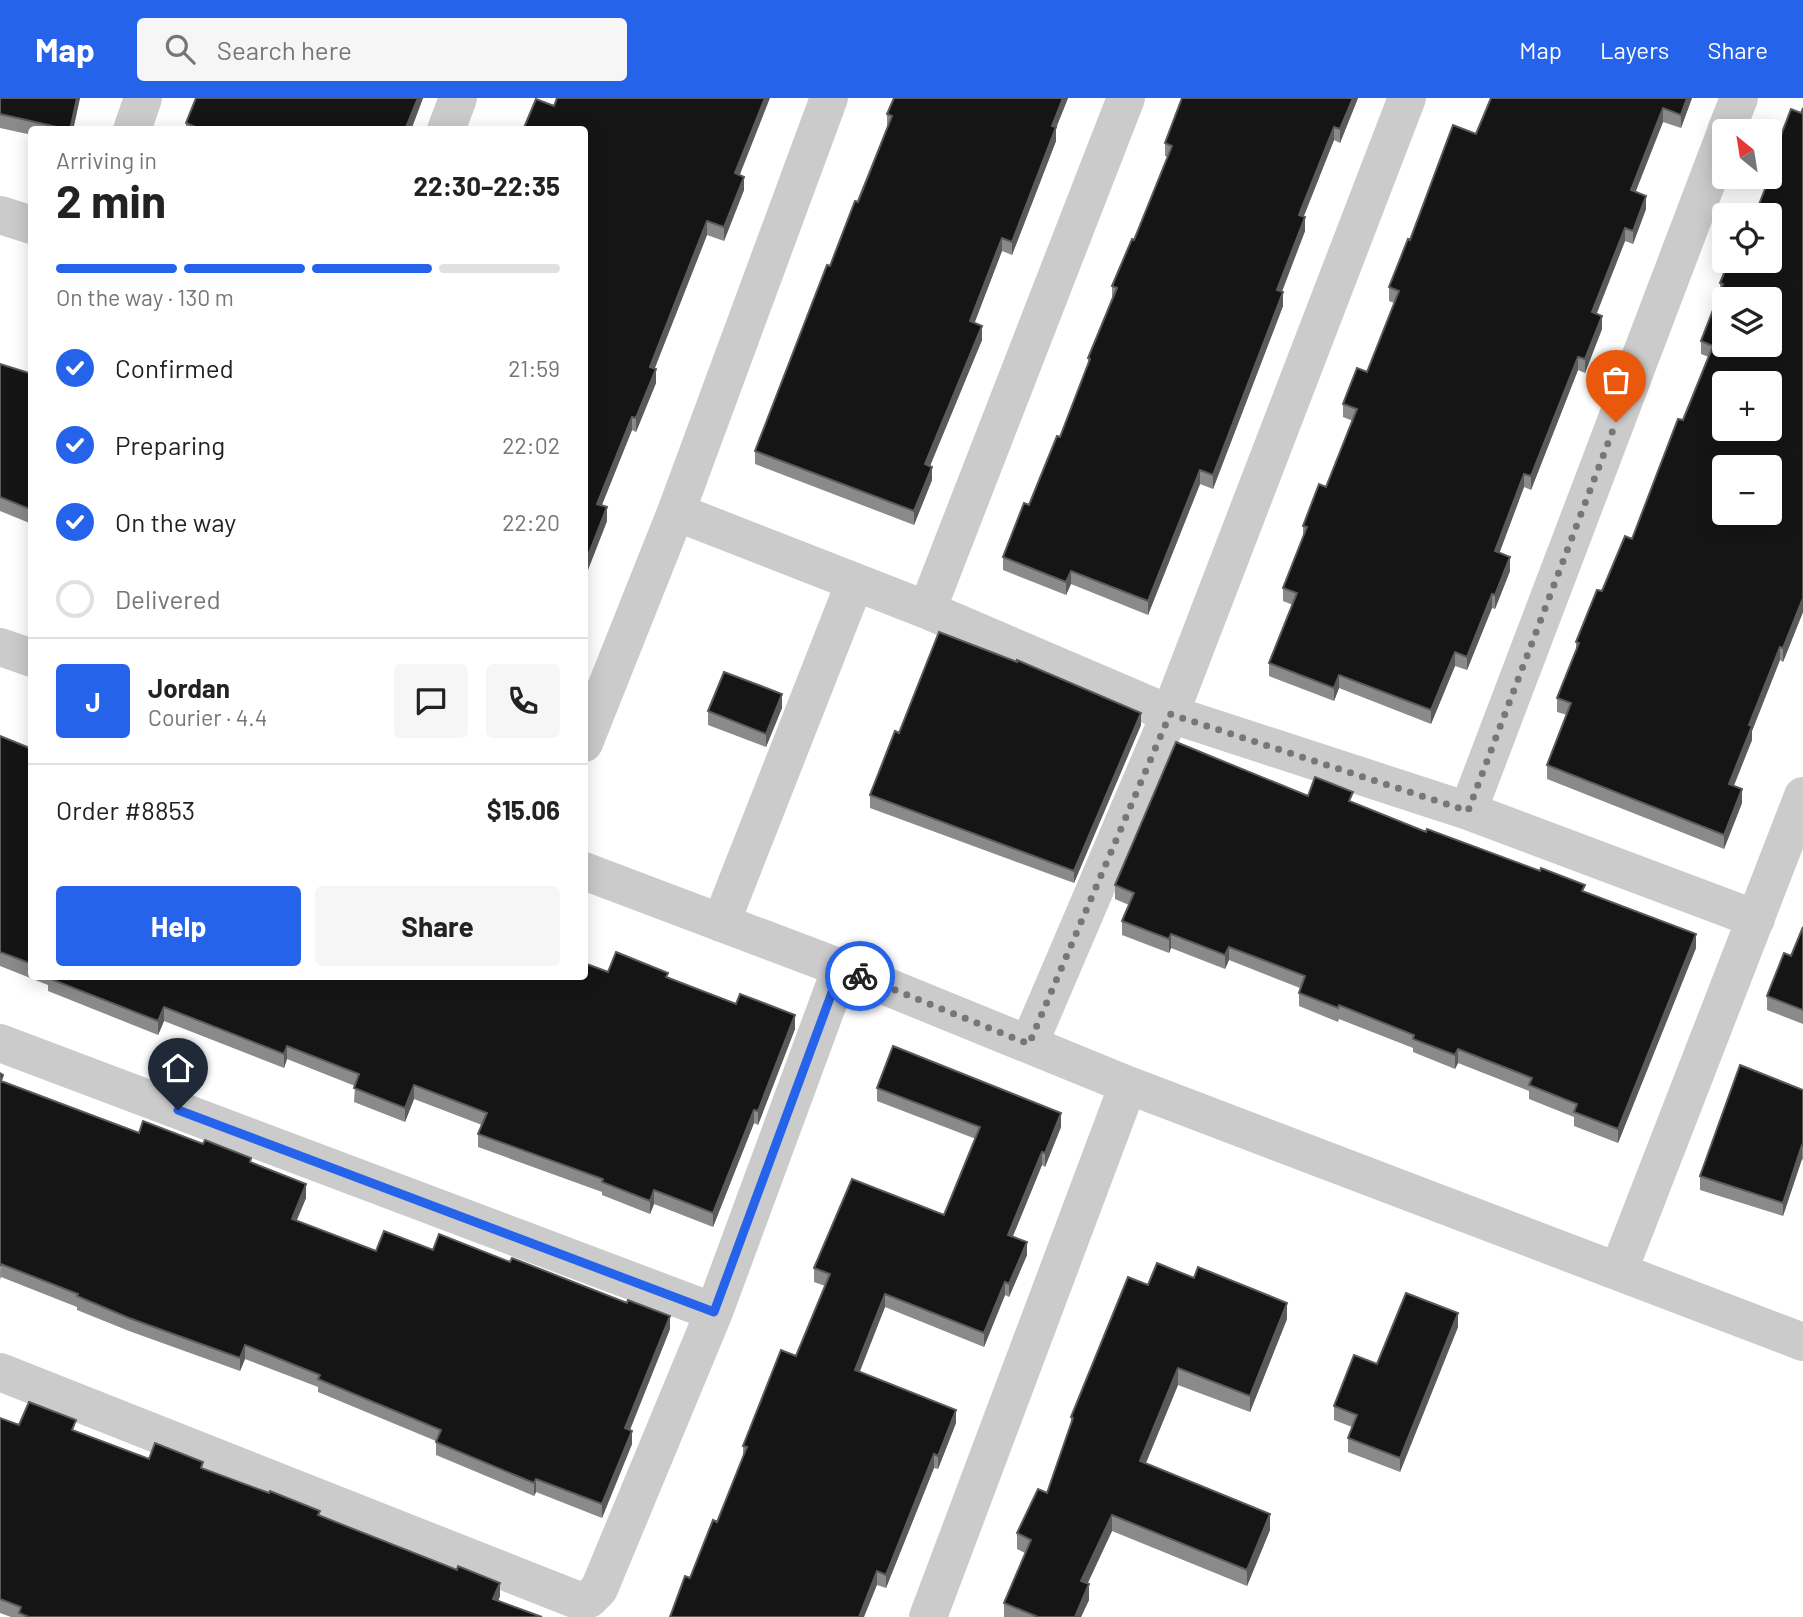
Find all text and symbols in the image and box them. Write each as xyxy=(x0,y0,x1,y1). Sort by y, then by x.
search box xyxy=(137,18,627,81)
text: Map xyxy=(35,29,95,69)
icon: search xyxy=(161,30,199,68)
text: Search here xyxy=(217,34,352,65)
text: Map xyxy=(1519,35,1562,64)
text: Layers xyxy=(1600,35,1669,64)
text: Share xyxy=(1707,35,1768,64)
north arrow xyxy=(1712,119,1782,189)
map controls xyxy=(1712,119,1782,525)
text: Arriving in xyxy=(56,146,157,174)
text: 22:30–22:35 xyxy=(414,170,560,201)
text: 2 min xyxy=(56,172,166,227)
button: locate xyxy=(1712,203,1782,273)
text: On the way · 130 m xyxy=(56,283,234,311)
button: layers xyxy=(1712,287,1782,357)
icon: check xyxy=(56,349,94,387)
pin xyxy=(1586,350,1646,422)
text: Confirmed xyxy=(115,352,234,383)
text: 21:59 xyxy=(508,354,560,382)
icon: bag xyxy=(1597,361,1635,399)
button: + xyxy=(1712,371,1782,441)
icon: check xyxy=(56,426,94,464)
text: Preparing xyxy=(115,429,225,460)
text: 22:02 xyxy=(502,431,560,459)
button: − xyxy=(1712,455,1782,525)
icon: check xyxy=(56,503,94,541)
text: On the way xyxy=(115,506,236,537)
text: 22:20 xyxy=(502,508,560,536)
text: Delivered xyxy=(115,583,221,614)
button: chat xyxy=(394,664,468,738)
button: phone xyxy=(486,664,560,738)
text: Jordan xyxy=(148,672,230,703)
text: J xyxy=(85,686,101,717)
text: Courier · 4.4 xyxy=(148,703,267,731)
text: Order #8853 xyxy=(56,794,195,825)
text: $15.06 xyxy=(487,794,560,825)
button: Help xyxy=(56,886,301,966)
button: Share xyxy=(315,886,560,966)
courier xyxy=(825,941,895,1011)
icon: bike xyxy=(841,957,879,995)
pin xyxy=(148,1038,208,1110)
icon: home xyxy=(159,1049,197,1087)

